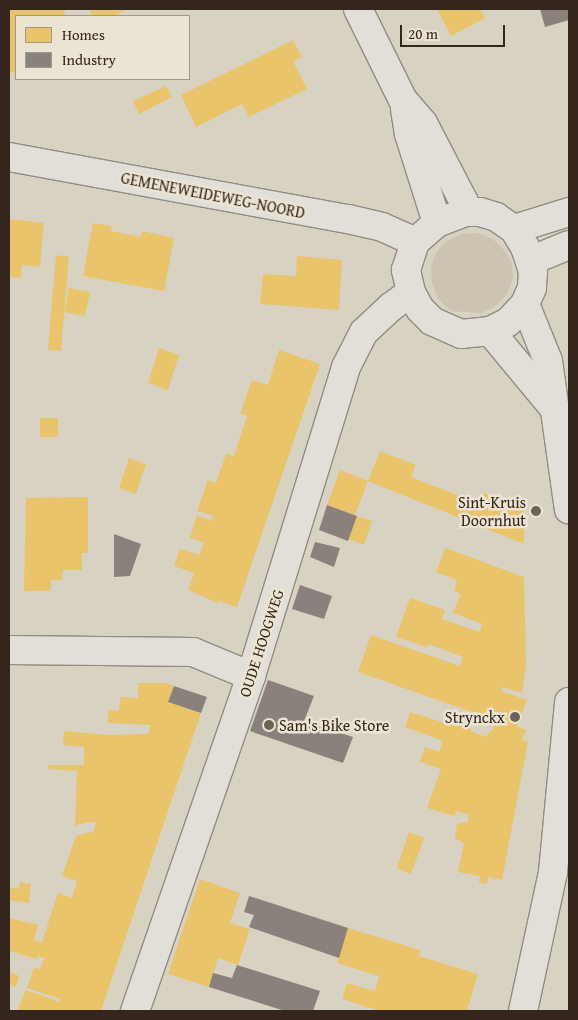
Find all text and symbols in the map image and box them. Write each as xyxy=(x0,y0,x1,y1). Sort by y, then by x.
legend xyxy=(15,15,190,80)
scale bar xyxy=(403,15,508,47)
text: 20 m xyxy=(408,23,438,44)
text: Homes xyxy=(62,24,105,45)
text: Industry xyxy=(62,49,116,70)
street label: GEMENEWEIDEWEG-NOORD xyxy=(119,168,307,222)
place label: Sint-Kruis Doornhut xyxy=(458,492,526,530)
marker: Sint-Kruis Doornhut xyxy=(530,505,542,517)
street label: OUDE HOOGWEG xyxy=(235,587,287,699)
place label: Strynckx xyxy=(445,707,505,727)
marker: Strynckx xyxy=(509,711,521,723)
place label: Sam's Bike Store xyxy=(279,715,389,735)
marker: Sam's Bike Store xyxy=(263,719,275,731)

